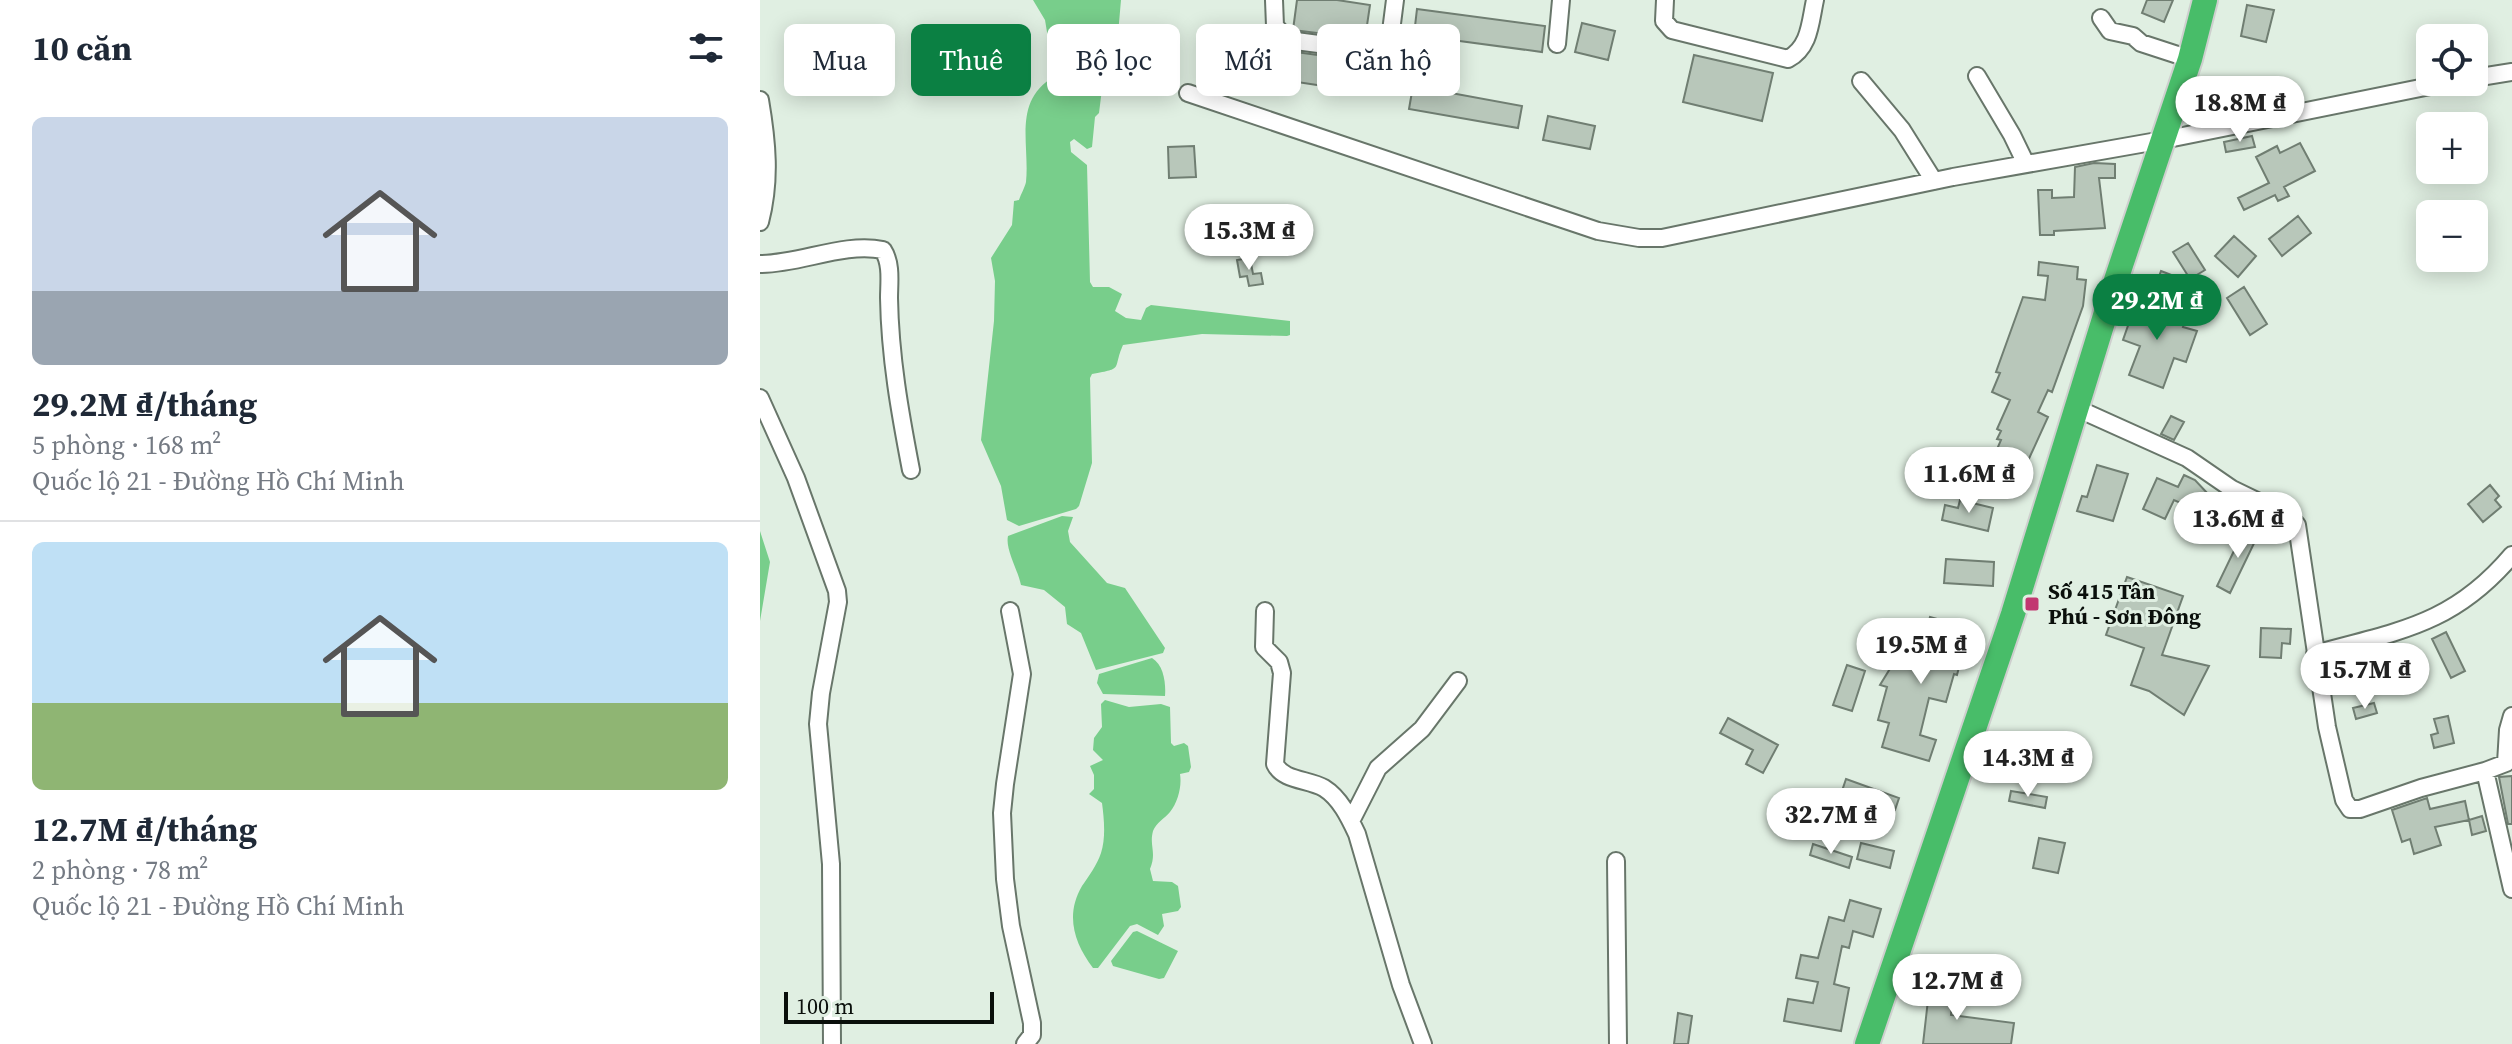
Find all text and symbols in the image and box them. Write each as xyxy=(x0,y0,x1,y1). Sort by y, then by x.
chip: Mua xyxy=(784,24,895,96)
chip: Thuê xyxy=(911,24,1031,96)
chip: Bộ lọc xyxy=(1047,24,1180,96)
chip: Mới xyxy=(1196,24,1301,96)
chip: Căn hộ xyxy=(1317,24,1460,96)
map controls xyxy=(2416,24,2488,272)
button: locate xyxy=(2416,24,2488,96)
text: 10 căn xyxy=(32,25,132,71)
icon: filters xyxy=(684,26,728,70)
pin: 18.8M ₫ xyxy=(2166,76,2314,144)
text: 18.8M ₫ xyxy=(2193,84,2287,120)
button: + xyxy=(2416,112,2488,184)
icon: home xyxy=(308,169,452,313)
button: − xyxy=(2416,200,2488,272)
pin: 15.3M ₫ xyxy=(1175,204,1323,272)
text: 15.3M ₫ xyxy=(1202,212,1296,248)
pin: 29.2M ₫ xyxy=(2083,274,2231,342)
text: 29.2M ₫ xyxy=(2110,282,2204,318)
text: 29.2M ₫/tháng xyxy=(32,381,257,427)
text: 5 phòng · 168 m² xyxy=(32,427,221,463)
pin: 11.6M ₫ xyxy=(1895,447,2043,515)
text: 11.6M ₫ xyxy=(1922,455,2016,491)
text: Quốc lộ 21 - Đường Hồ Chí Minh xyxy=(32,463,405,499)
pin: 13.6M ₫ xyxy=(2164,492,2312,560)
text: 13.6M ₫ xyxy=(2191,500,2285,536)
place label: Số 415 Tân Phú - Sơn Đông xyxy=(2048,576,2201,631)
icon: home xyxy=(308,594,452,738)
marker: Số 415 Tân Phú - Sơn Đông xyxy=(2023,595,2041,613)
pin: 19.5M ₫ xyxy=(1847,618,1995,686)
text: 19.5M ₫ xyxy=(1874,626,1968,662)
pin: 15.7M ₫ xyxy=(2291,643,2439,711)
text: 15.7M ₫ xyxy=(2318,651,2412,687)
pin: 14.3M ₫ xyxy=(1954,731,2102,799)
text: 14.3M ₫ xyxy=(1981,739,2075,775)
pin: 32.7M ₫ xyxy=(1757,788,1905,856)
text: 32.7M ₫ xyxy=(1784,796,1878,832)
text: 12.7M ₫/tháng xyxy=(32,806,257,852)
text: 2 phòng · 78 m² xyxy=(32,852,208,888)
text: Quốc lộ 21 - Đường Hồ Chí Minh xyxy=(32,888,405,924)
pin: 12.7M ₫ xyxy=(1883,954,2031,1022)
text: 12.7M ₫ xyxy=(1910,962,2004,998)
scale bar xyxy=(784,988,994,1024)
text: 100 m xyxy=(796,991,854,1021)

